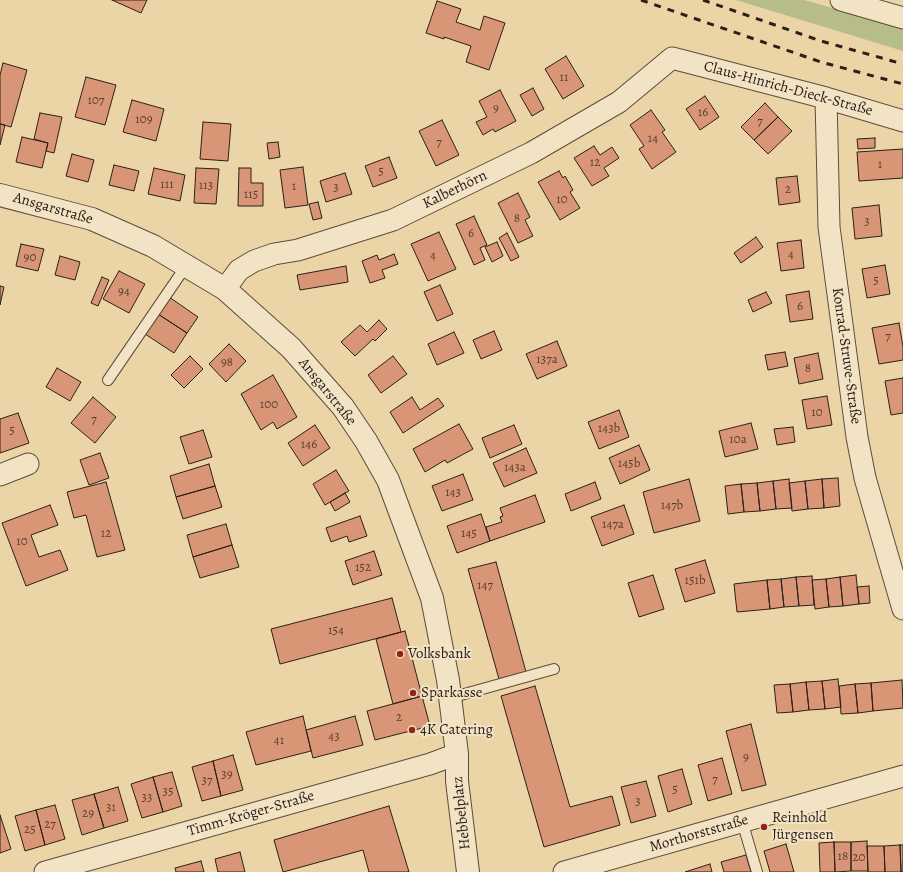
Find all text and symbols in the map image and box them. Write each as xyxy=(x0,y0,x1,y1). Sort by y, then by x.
street label: Claus-Hinrich-Dieck-Straße xyxy=(702,58,874,120)
house number: 11 xyxy=(560,70,568,86)
house number: 107 xyxy=(88,93,104,109)
house number: 9 xyxy=(493,101,499,117)
house number: 16 xyxy=(698,105,708,121)
house number: 109 xyxy=(135,112,153,128)
house number: 7 xyxy=(757,114,763,130)
house number: 14 xyxy=(648,131,658,147)
house number: 7 xyxy=(436,135,442,151)
house number: 12 xyxy=(590,155,600,171)
house number: 1 xyxy=(878,157,882,173)
house number: 5 xyxy=(378,164,384,180)
street label: Kalberhörn xyxy=(420,167,490,213)
house number: 111 xyxy=(160,177,174,193)
house number: 113 xyxy=(199,178,213,194)
house number: 1 xyxy=(292,179,296,195)
house number: 3 xyxy=(333,180,339,196)
house number: 2 xyxy=(785,182,791,198)
house number: 115 xyxy=(244,187,258,203)
street label: Ansgarstraße xyxy=(11,189,95,229)
house number: 10 xyxy=(556,192,568,208)
house number: 8 xyxy=(514,211,520,227)
house number: 3 xyxy=(864,214,870,230)
house number: 6 xyxy=(468,226,474,242)
house number: 4 xyxy=(788,247,794,263)
house number: 4 xyxy=(430,248,436,264)
house number: 90 xyxy=(24,250,36,266)
house number: 5 xyxy=(873,273,879,289)
house number: 94 xyxy=(118,284,130,300)
street label: Konrad-Struve-Straße xyxy=(828,287,864,425)
house number: 6 xyxy=(797,299,803,315)
house number: 7 xyxy=(885,329,891,345)
house number: 137a xyxy=(536,352,558,368)
house number: 98 xyxy=(221,355,233,371)
street label: Ansgarstraße xyxy=(294,355,360,429)
house number: 8 xyxy=(805,361,811,377)
house number: 100 xyxy=(260,397,278,413)
house number: 10 xyxy=(811,405,823,421)
house number: 7 xyxy=(91,412,97,428)
house number: 143b xyxy=(598,421,620,437)
house number: 5 xyxy=(9,423,15,439)
house number: 10a xyxy=(729,432,747,448)
house number: 146 xyxy=(301,437,317,453)
house number: 145b xyxy=(618,456,640,472)
house number: 143a xyxy=(504,460,526,476)
house number: 143 xyxy=(445,485,461,501)
house number: 147b xyxy=(661,498,683,514)
house number: 147a xyxy=(602,517,624,533)
house number: 12 xyxy=(101,526,111,542)
house number: 145 xyxy=(461,526,477,542)
house number: 10 xyxy=(16,534,28,550)
house number: 152 xyxy=(355,560,371,576)
house number: 151b xyxy=(684,573,706,589)
house number: 147 xyxy=(477,578,493,594)
house number: 154 xyxy=(328,623,344,639)
place label: Volksbank xyxy=(408,645,471,663)
marker: Volksbank xyxy=(395,649,405,659)
place label: Sparkasse xyxy=(421,684,483,702)
marker: Sparkasse xyxy=(408,688,418,698)
house number: 2 xyxy=(396,710,402,726)
place label: 4K Catering xyxy=(420,721,493,739)
marker: 4K Catering xyxy=(407,725,417,735)
house number: 43 xyxy=(328,729,340,745)
house number: 41 xyxy=(274,733,284,749)
house number: 9 xyxy=(743,750,749,766)
house number: 39 xyxy=(221,767,233,783)
house number: 7 xyxy=(712,772,718,788)
house number: 37 xyxy=(202,773,212,789)
street label: Hebbelplatz xyxy=(449,775,475,851)
house number: 5 xyxy=(672,782,678,798)
house number: 35 xyxy=(163,784,173,800)
street label: Timm-Kröger-Straße xyxy=(186,787,316,841)
house number: 33 xyxy=(142,790,152,806)
house number: 3 xyxy=(635,794,641,810)
house number: 31 xyxy=(106,800,116,816)
house number: 29 xyxy=(82,806,94,822)
place label: Reinhold Jürgensen xyxy=(772,809,834,844)
street label: Morthorststraße xyxy=(648,811,750,857)
house number: 27 xyxy=(44,817,56,833)
house number: 25 xyxy=(24,822,36,838)
marker: Reinhold Jürgensen xyxy=(759,822,769,832)
house number: 18 xyxy=(838,849,848,865)
house number: 20 xyxy=(852,850,866,866)

